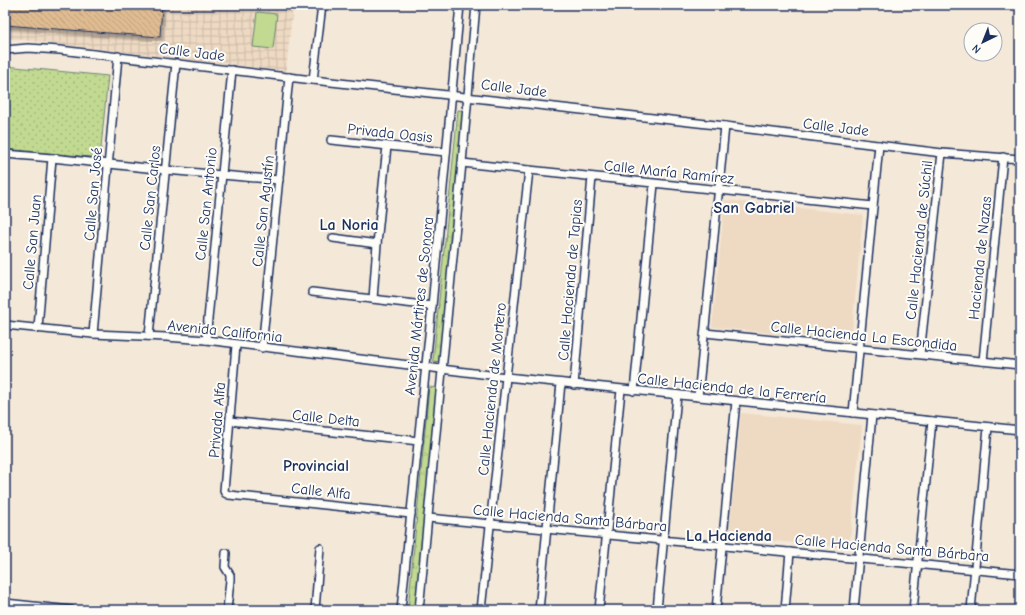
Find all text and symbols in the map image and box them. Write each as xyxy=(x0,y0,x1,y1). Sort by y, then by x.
north arrow xyxy=(963,22,1003,62)
street label: Calle Jade xyxy=(158,39,226,65)
text: N xyxy=(969,42,984,56)
street label: Calle Jade xyxy=(480,75,548,101)
street label: Calle Jade xyxy=(802,114,870,140)
street label: Privada Oasis xyxy=(347,120,433,146)
street label: Calle San Carlos xyxy=(136,145,164,251)
street label: Calle San José xyxy=(80,146,106,241)
street label: Calle San Antonio xyxy=(191,146,221,262)
street label: Calle San Agustín xyxy=(248,154,278,268)
street label: Calle María Ramírez xyxy=(603,156,735,188)
street label: Calle Hacienda de Súchil xyxy=(902,159,936,321)
street label: Calle San Juan xyxy=(19,193,45,291)
street label: Hacienda de Nazas xyxy=(965,195,995,321)
street label: Calle Hacienda de Tapias xyxy=(554,199,586,361)
district label: San Gabriel xyxy=(713,199,795,217)
district label: La Noria xyxy=(319,216,379,234)
street label: Avenida Mártires de Sonora xyxy=(401,216,437,396)
street label: Calle Hacienda de Mortero xyxy=(474,302,510,476)
street label: Avenida California xyxy=(167,316,283,346)
street label: Calle Hacienda La Escondida xyxy=(770,317,958,355)
street label: Calle Hacienda de la Ferrería xyxy=(637,369,827,407)
street label: Privada Alfa xyxy=(205,381,229,459)
street label: Calle Delta xyxy=(291,406,361,430)
district label: Provincial xyxy=(283,457,349,475)
street label: Calle Alfa xyxy=(290,479,352,503)
street label: Calle Hacienda Santa Bárbara xyxy=(472,501,668,535)
district label: La Hacienda xyxy=(686,527,772,545)
street label: Calle Hacienda Santa Bárbara xyxy=(794,531,990,565)

